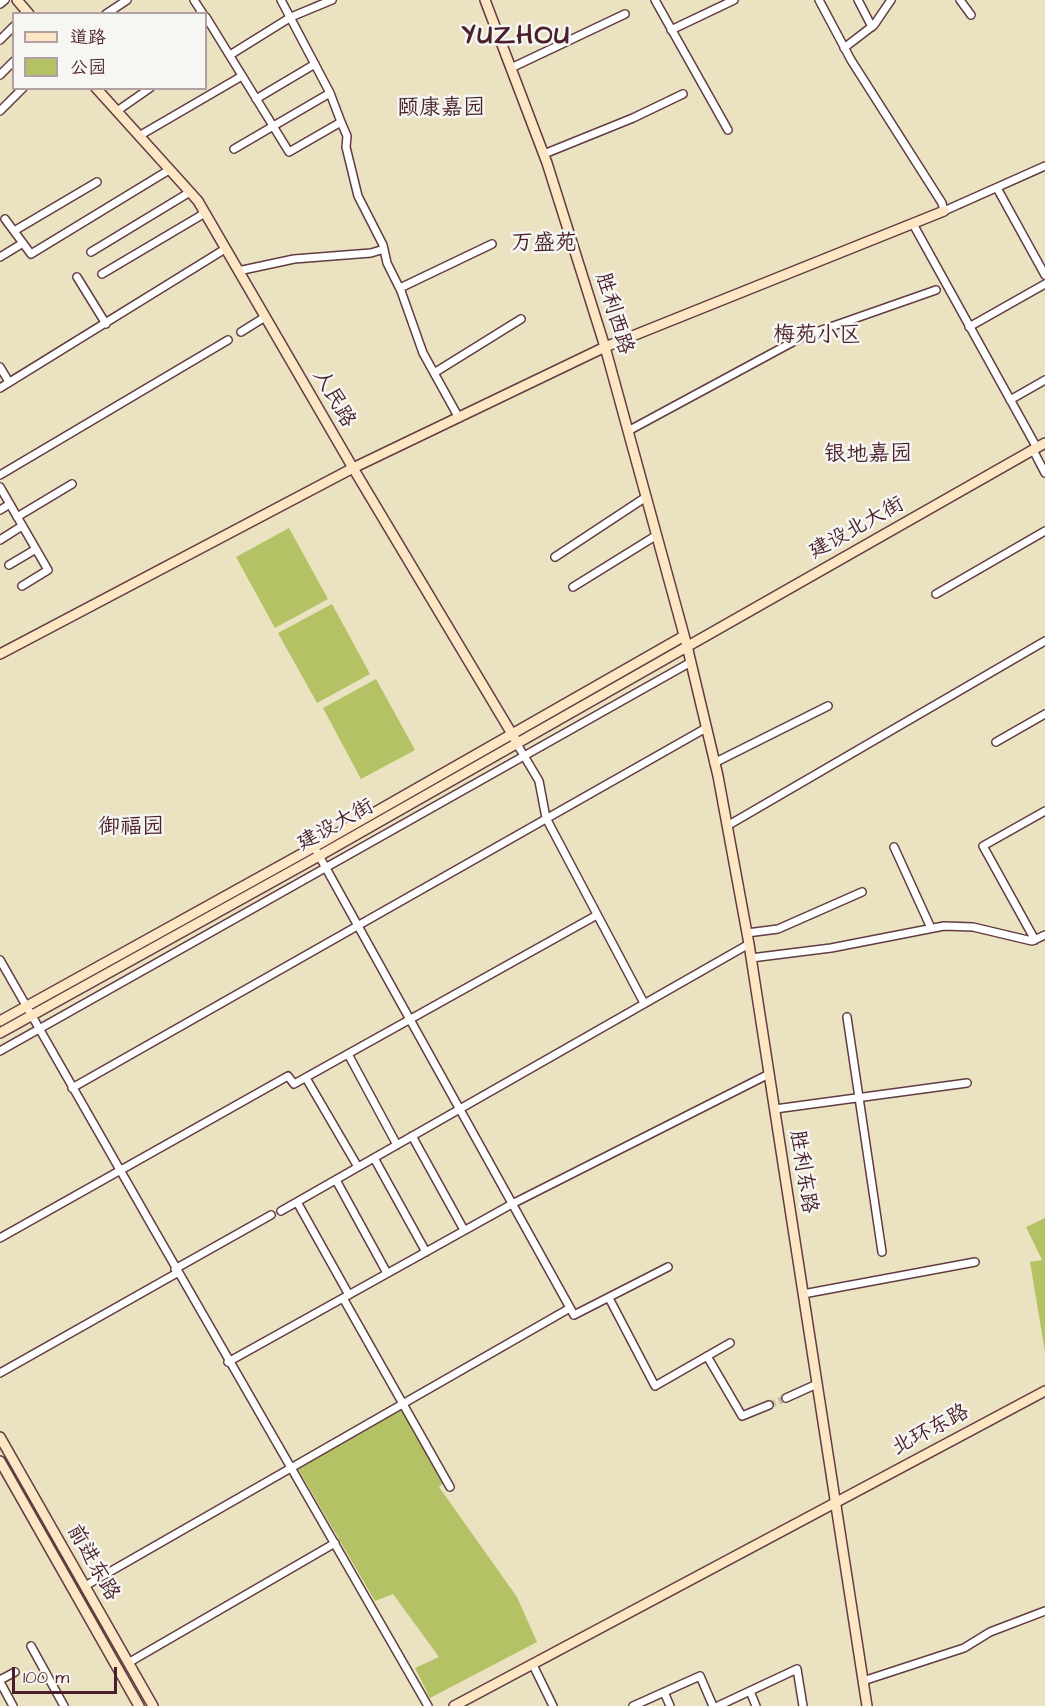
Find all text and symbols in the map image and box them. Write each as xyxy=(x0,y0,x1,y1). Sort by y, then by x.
legend xyxy=(12,12,207,90)
district label: YUZHOU xyxy=(461,21,571,53)
text: 道路 xyxy=(70,25,106,50)
text: 公园 xyxy=(70,55,106,80)
district label: 颐康嘉园 xyxy=(397,96,485,122)
district label: 万盛苑 xyxy=(511,231,577,257)
street label: 胜利西路 xyxy=(589,270,637,358)
district label: 梅苑小区 xyxy=(773,323,861,349)
street label: 人民路 xyxy=(306,365,360,433)
district label: 银地嘉园 xyxy=(824,442,912,468)
street label: 建设北大街 xyxy=(805,493,909,565)
street label: 建设大街 xyxy=(293,795,379,857)
district label: 御福园 xyxy=(98,815,164,841)
street label: 胜利东路 xyxy=(783,1129,821,1215)
street label: 北环东路 xyxy=(888,1400,974,1462)
street label: 前进东路 xyxy=(60,1520,124,1606)
scale bar xyxy=(15,1655,120,1693)
text: 100 m xyxy=(23,1665,69,1690)

